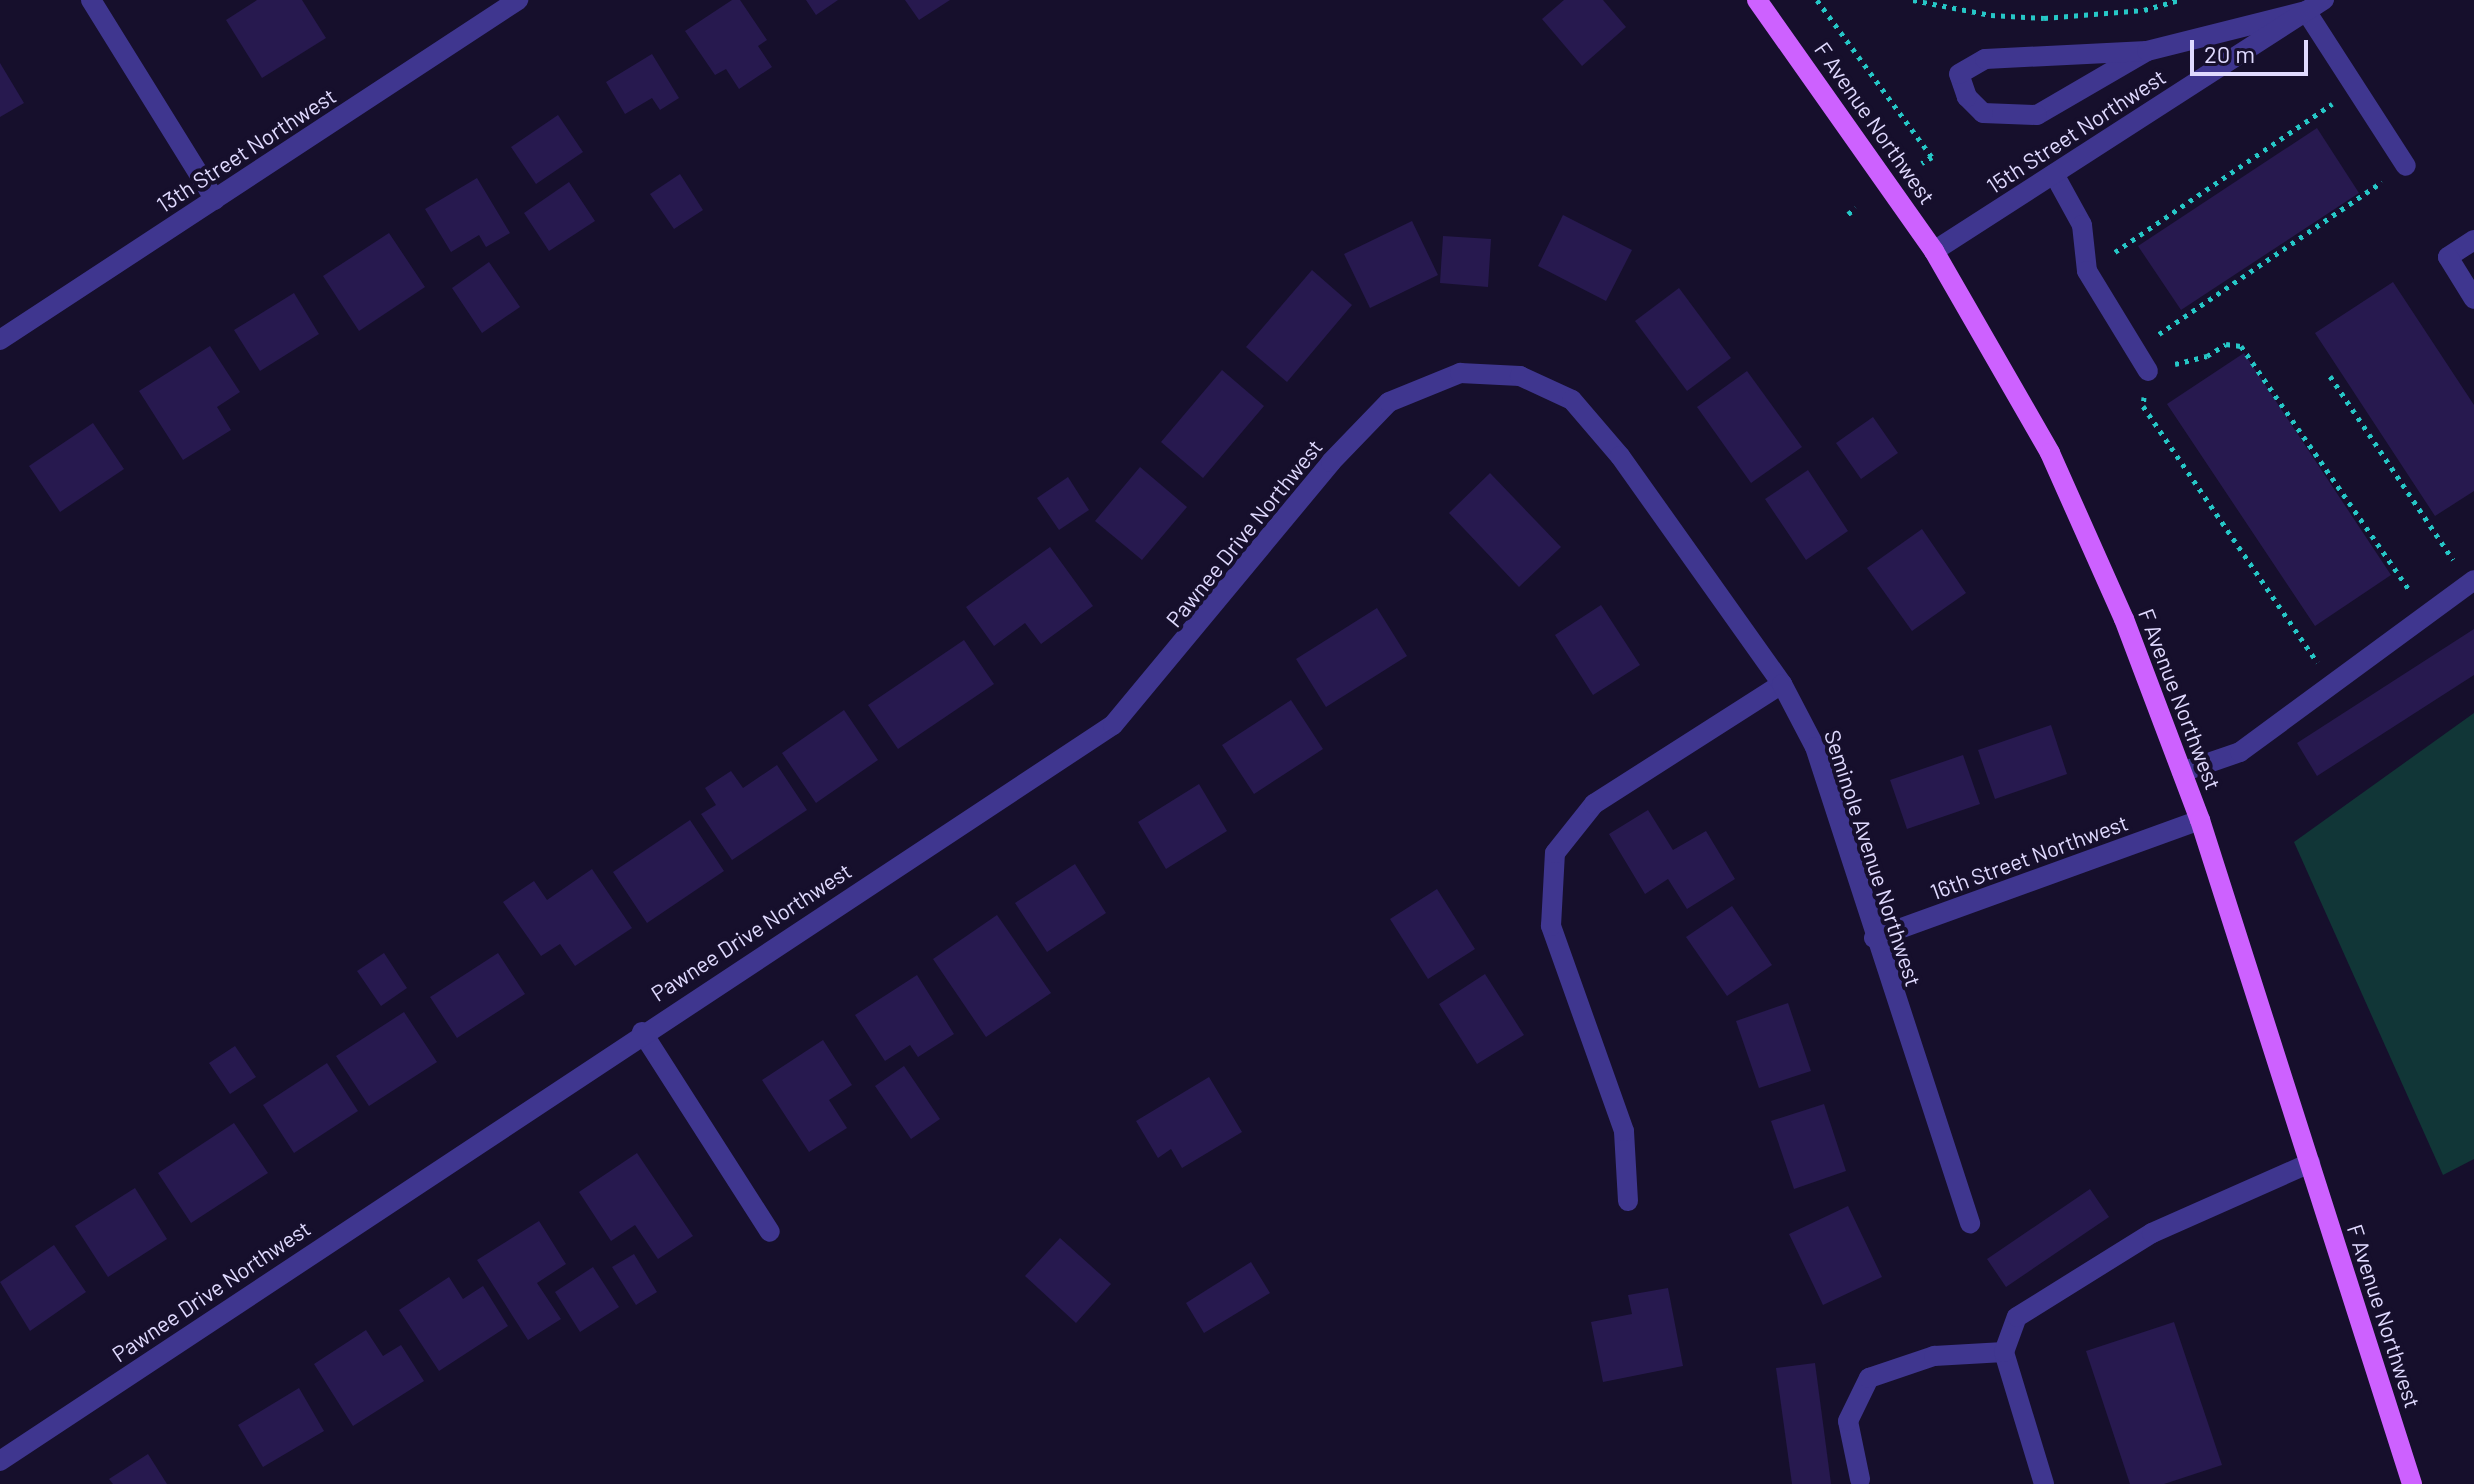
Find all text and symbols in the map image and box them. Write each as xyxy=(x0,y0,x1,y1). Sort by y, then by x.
scale bar xyxy=(2194,24,2312,74)
street label: F Avenue Northwest xyxy=(1809,37,1941,209)
text: 20 m xyxy=(2204,39,2255,68)
street label: 15th Street Northwest xyxy=(1982,63,2170,199)
street label: 13th Street Northwest xyxy=(152,82,340,218)
street label: Pawnee Drive Northwest xyxy=(1160,434,1328,632)
street label: F Avenue Northwest xyxy=(2133,605,2227,793)
street label: Seminole Avenue Northwest xyxy=(1819,726,1927,990)
street label: 16th Street Northwest xyxy=(1927,809,2131,905)
street label: Pawnee Drive Northwest xyxy=(646,857,856,1007)
street label: Pawnee Drive Northwest xyxy=(107,1215,315,1367)
street label: F Avenue Northwest xyxy=(2342,1221,2426,1411)

